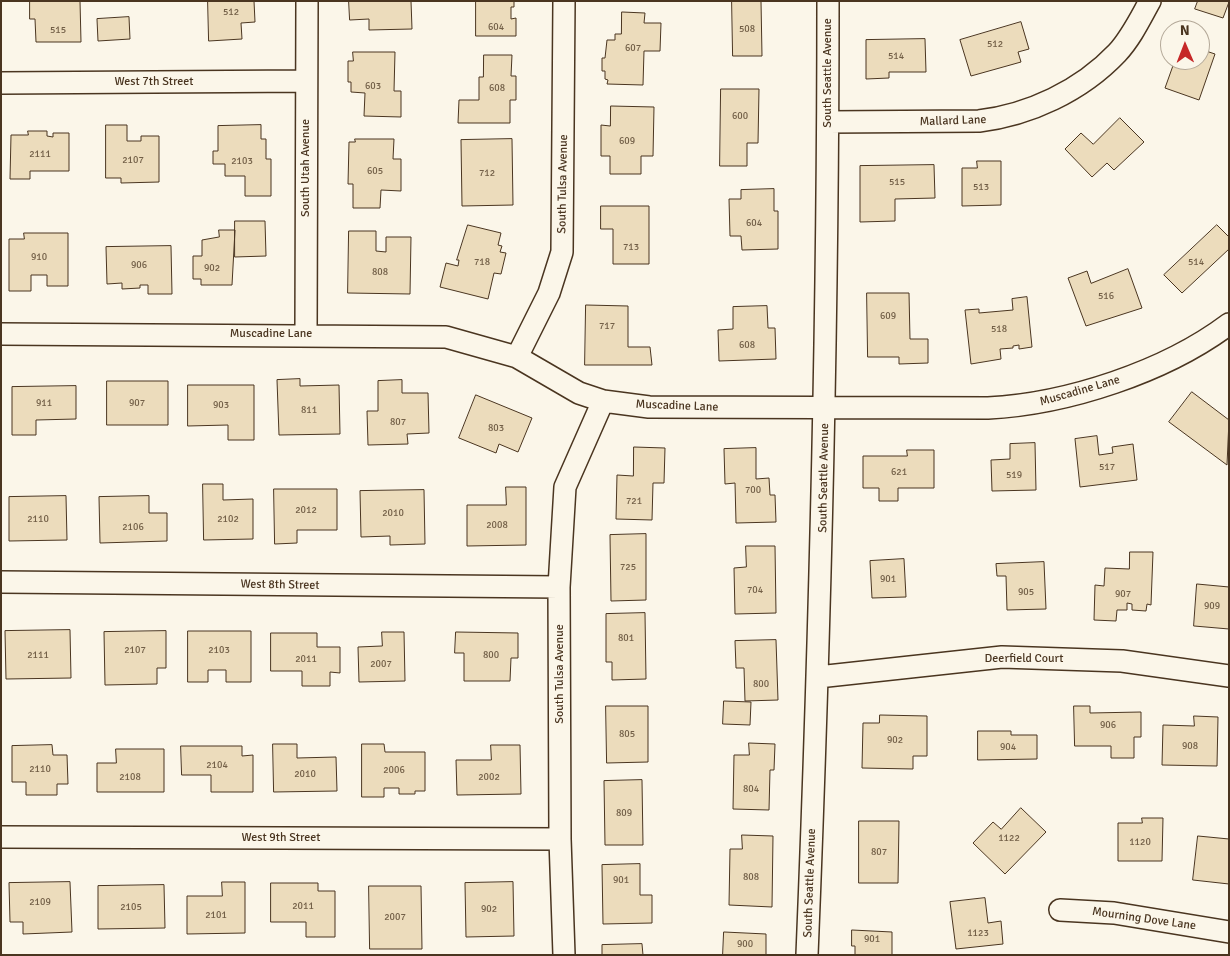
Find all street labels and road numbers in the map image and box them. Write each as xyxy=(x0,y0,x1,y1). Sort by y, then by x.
street label: South Seattle Avenue xyxy=(821,18,835,128)
street label: West 7th Street xyxy=(115,75,193,89)
street label: Mallard Lane xyxy=(919,113,987,129)
street label: South Utah Avenue xyxy=(299,119,313,217)
street label: South Tulsa Avenue xyxy=(555,134,571,234)
street label: Muscadine Lane xyxy=(230,327,312,341)
street label: Muscadine Lane xyxy=(1038,373,1122,409)
street label: Muscadine Lane xyxy=(635,397,719,415)
street label: South Seattle Avenue xyxy=(816,423,832,533)
street label: West 8th Street xyxy=(240,577,320,593)
street label: South Tulsa Avenue xyxy=(553,624,567,724)
street label: Deerfield Court xyxy=(985,652,1063,666)
street label: South Seattle Avenue xyxy=(801,828,819,938)
street label: West 9th Street xyxy=(242,831,320,845)
street label: Mourning Dove Lane xyxy=(1091,905,1197,933)

